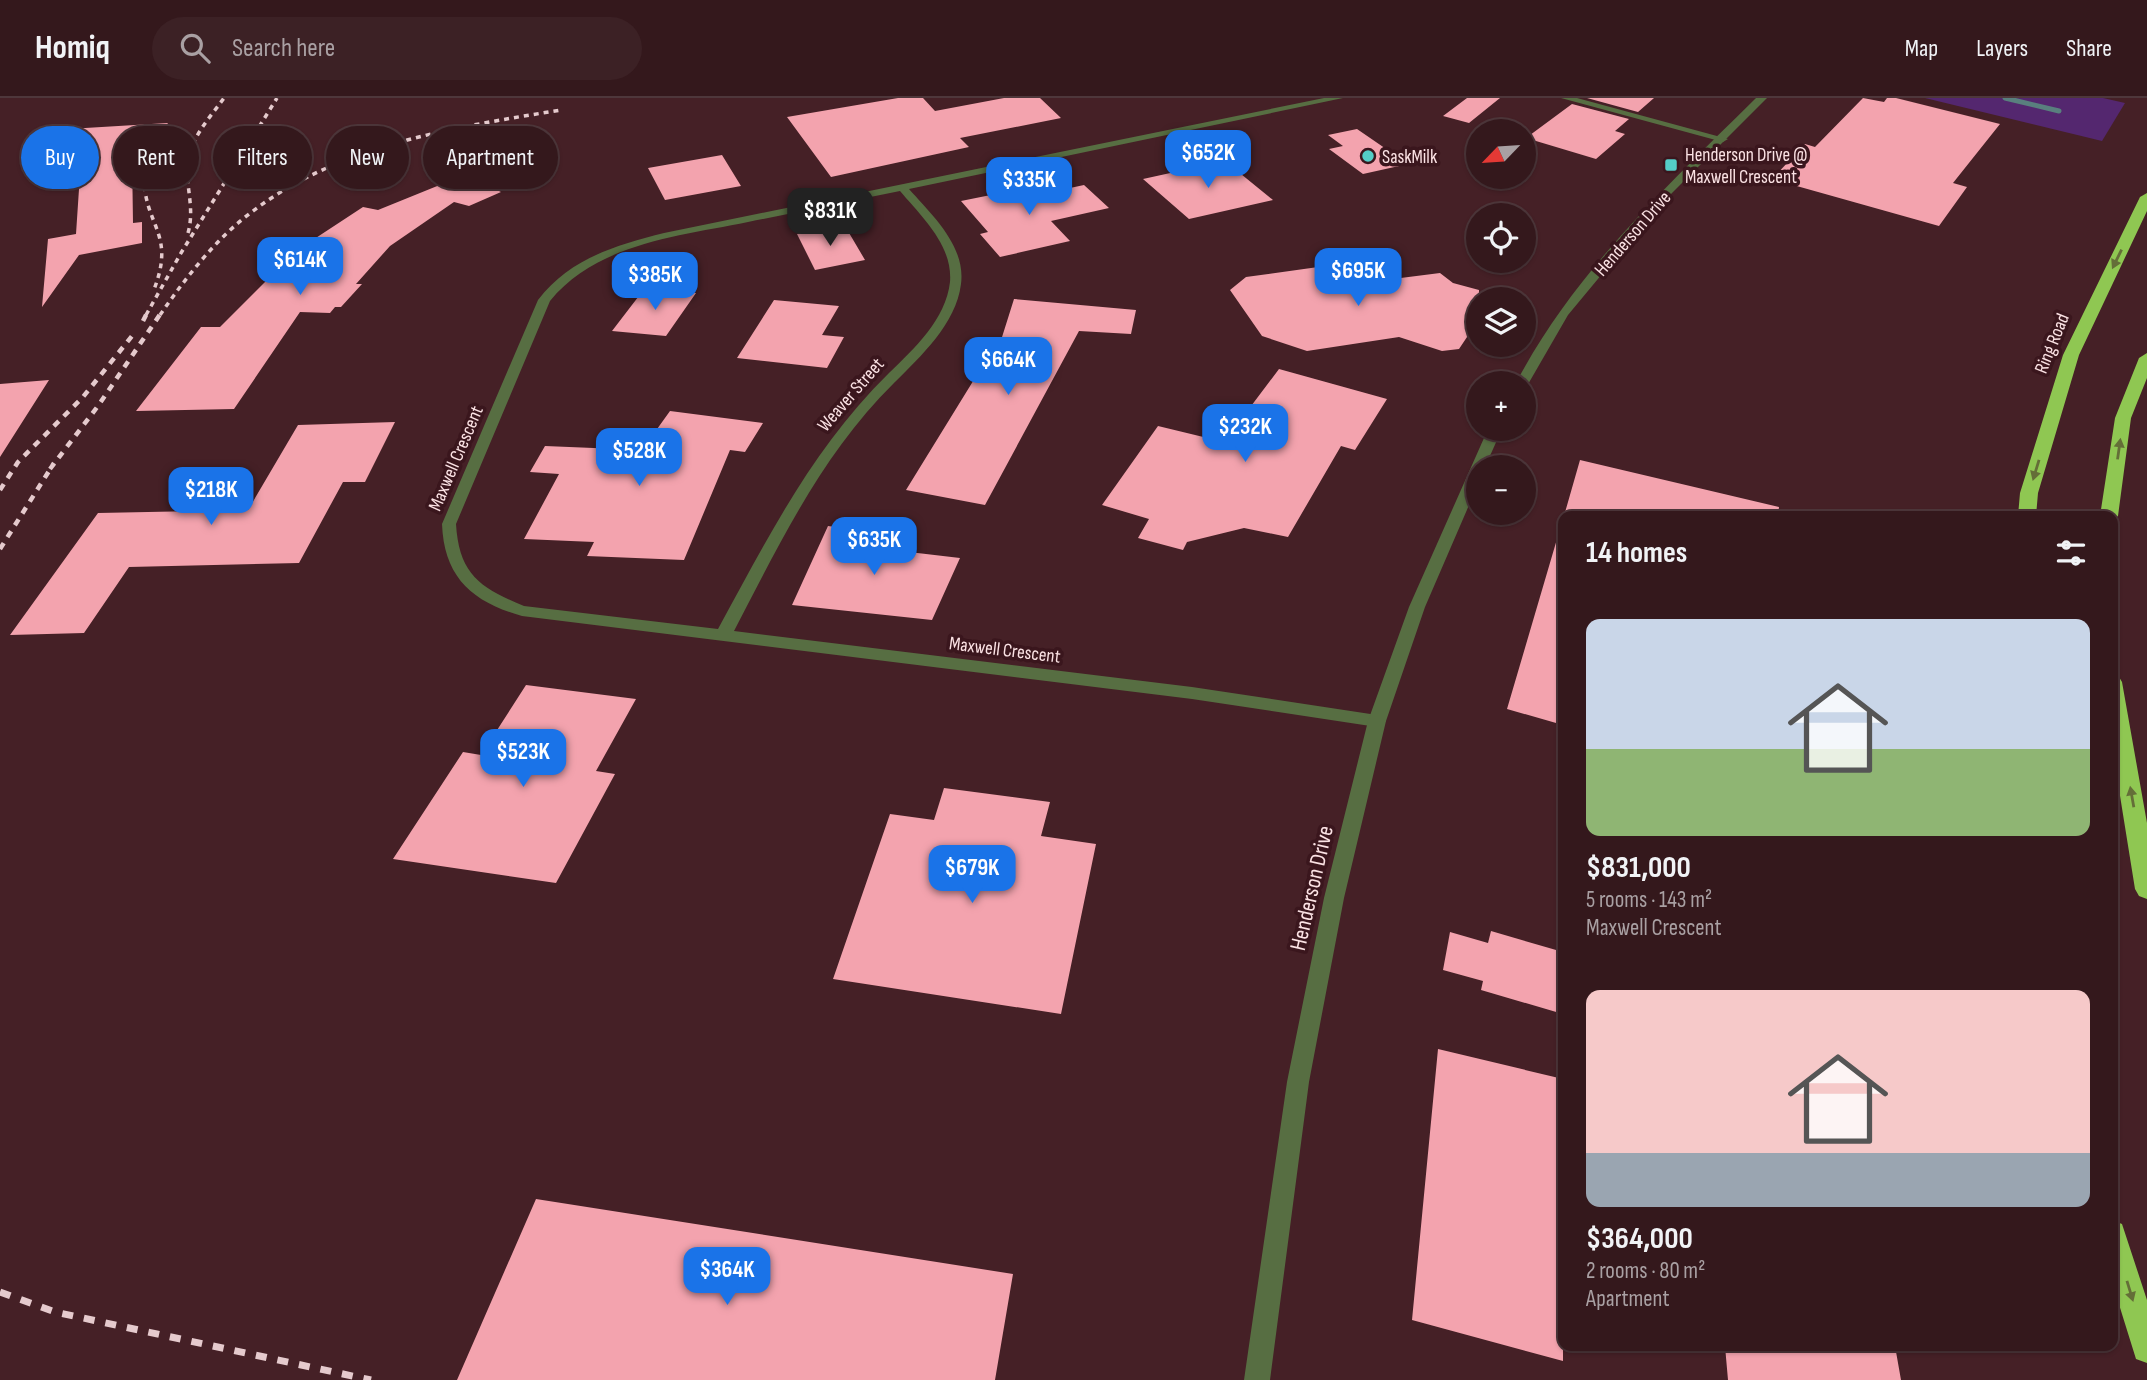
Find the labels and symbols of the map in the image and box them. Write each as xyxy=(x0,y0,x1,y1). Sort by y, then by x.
north arrow xyxy=(1466,119,1536,189)
pin: $652K xyxy=(1159,130,1257,190)
place label: Henderson Drive @ Maxwell Crescent xyxy=(1685,144,1807,189)
place label: SaskMilk xyxy=(1382,146,1438,169)
marker: SaskMilk xyxy=(1360,148,1376,164)
marker: Henderson Drive @ Maxwell Crescent xyxy=(1663,157,1679,173)
pin: $335K xyxy=(980,158,1078,217)
street label: Henderson Drive xyxy=(1590,187,1676,281)
pin: $831K xyxy=(781,188,879,248)
pin: $614K xyxy=(251,238,349,297)
pin: $695K xyxy=(1309,248,1407,308)
one-way arrow xyxy=(2112,249,2123,269)
pin: $385K xyxy=(606,252,704,312)
street label: Ring Road xyxy=(2030,310,2075,377)
pin: $664K xyxy=(959,338,1057,397)
street label: Weaver Street xyxy=(813,353,890,437)
street label: Maxwell Crescent xyxy=(424,402,489,515)
pin: $232K xyxy=(1196,404,1294,464)
pin: $528K xyxy=(590,428,688,488)
one-way arrow xyxy=(2113,438,2124,460)
one-way arrow xyxy=(2030,460,2040,481)
pin: $218K xyxy=(162,468,260,527)
pin: $635K xyxy=(825,518,923,577)
street label: Maxwell Crescent xyxy=(948,632,1062,669)
pin: $523K xyxy=(474,730,572,789)
one-way arrow xyxy=(2126,786,2137,808)
street label: Henderson Drive xyxy=(1284,823,1340,953)
pin: $679K xyxy=(923,846,1021,905)
pin: $364K xyxy=(678,1248,776,1307)
one-way arrow xyxy=(2125,1281,2135,1302)

